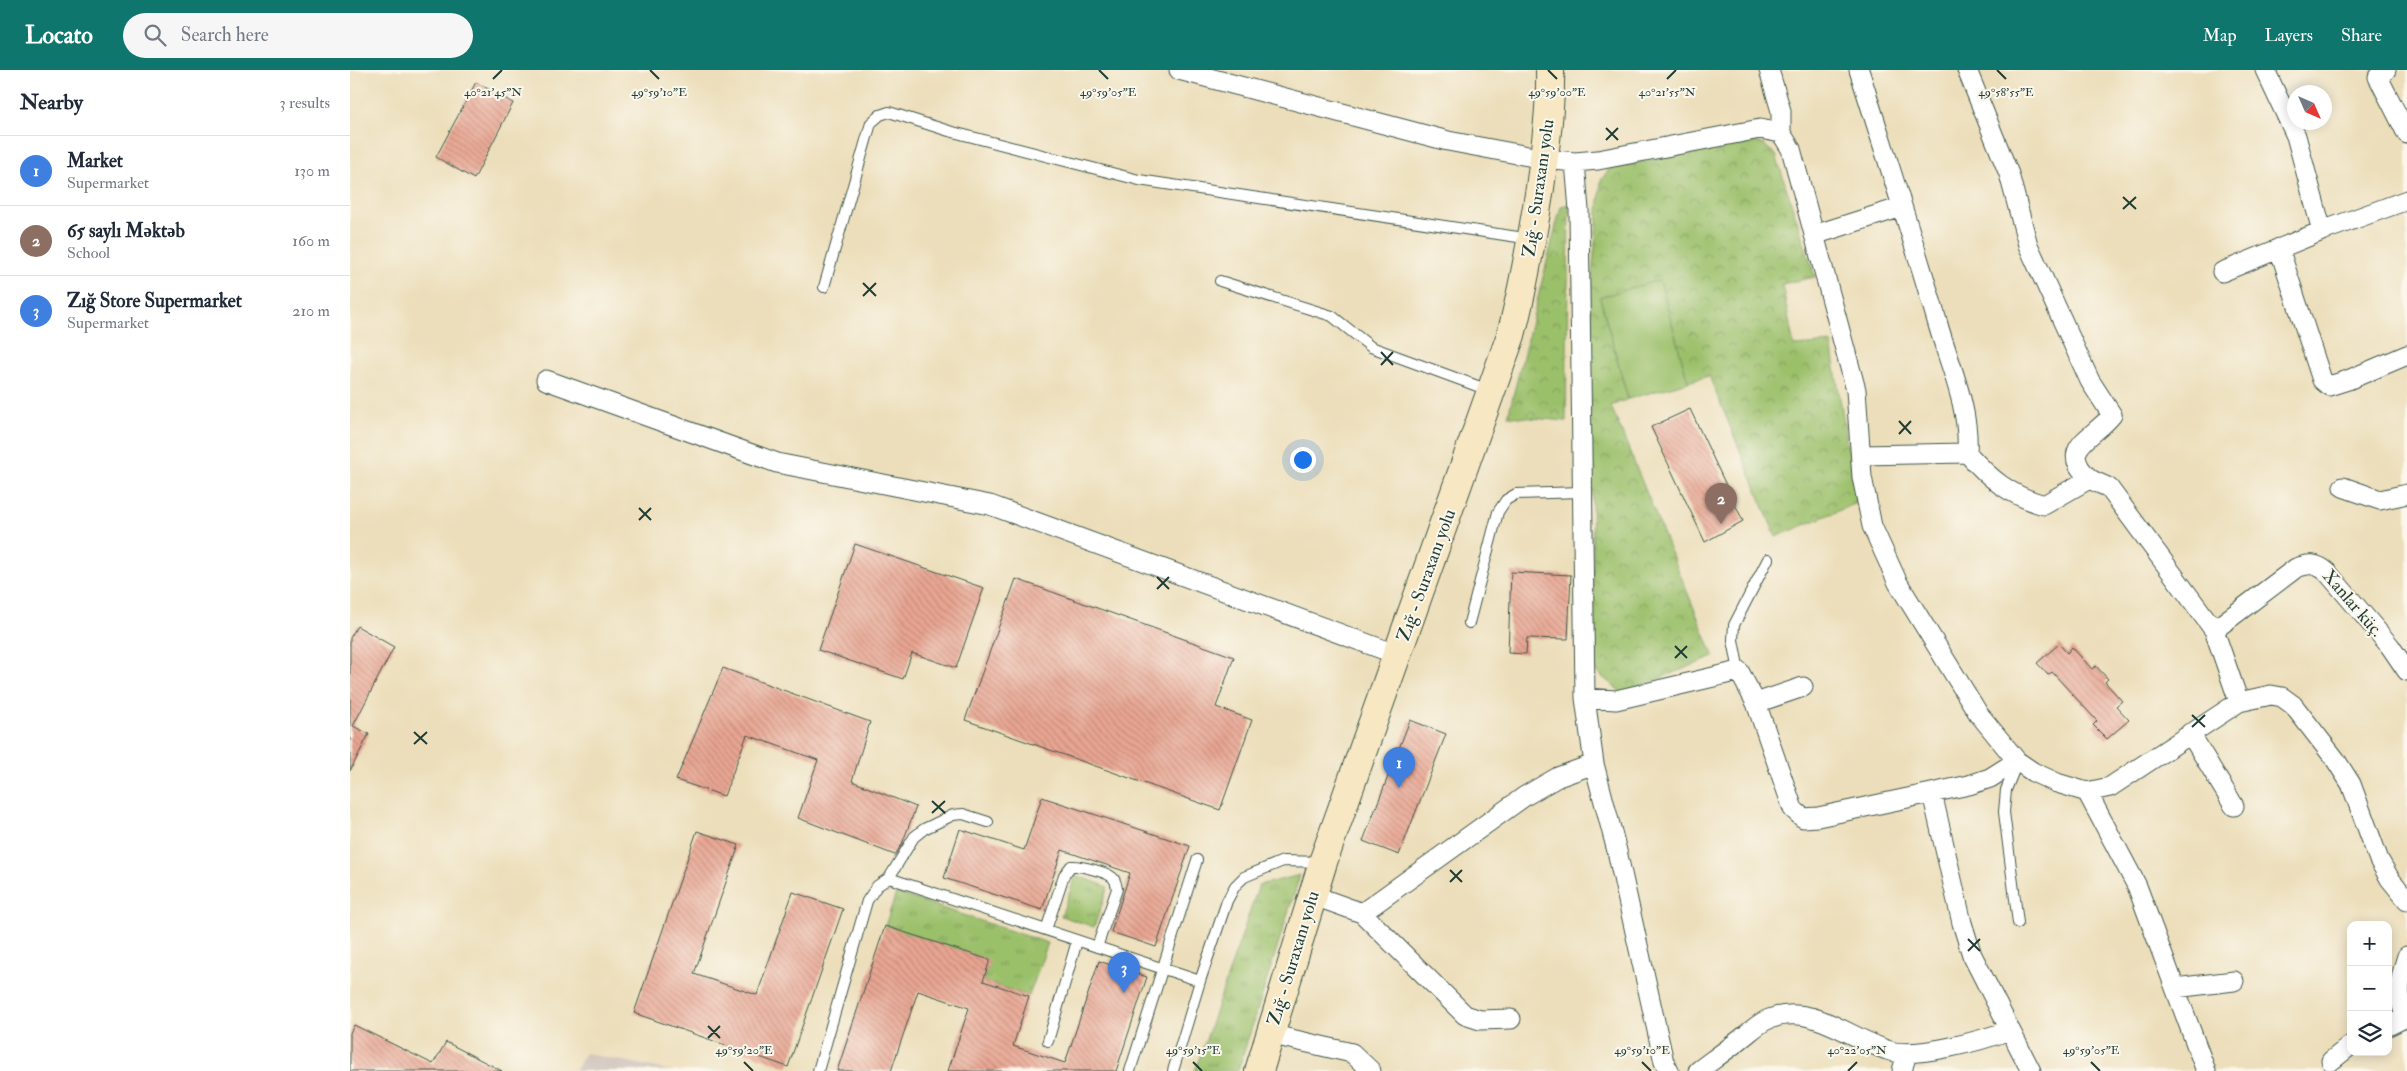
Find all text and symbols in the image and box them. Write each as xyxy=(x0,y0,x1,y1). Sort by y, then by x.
search box xyxy=(123,13,473,58)
text: Locato xyxy=(25,20,93,51)
icon: search xyxy=(141,21,169,49)
text: Search here xyxy=(181,23,269,47)
text: Map xyxy=(2203,24,2237,47)
text: Layers xyxy=(2265,24,2313,47)
text: Share xyxy=(2341,24,2382,47)
text: 40°21'45"N xyxy=(464,85,522,100)
text: 49°59'10"E xyxy=(631,85,687,100)
text: 49°59'05"E xyxy=(1080,85,1137,100)
text: 49°59'00"E xyxy=(1528,85,1586,100)
text: 40°21'55"N xyxy=(1639,85,1696,100)
text: 49°58'55"E xyxy=(1978,85,2034,100)
north arrow xyxy=(2287,85,2332,130)
text: Nearby xyxy=(20,89,83,116)
text: 3 results xyxy=(279,93,330,113)
street label: Zığ - Suraxanı yolu xyxy=(1517,118,1560,259)
text: Market xyxy=(67,149,123,173)
text: 1 xyxy=(33,161,39,181)
text: 130 m xyxy=(294,161,330,181)
text: Supermarket xyxy=(67,173,149,193)
text: 65 saylı Məktəb xyxy=(67,219,185,243)
text: 2 xyxy=(32,231,40,251)
text: 160 m xyxy=(292,231,330,251)
text: School xyxy=(67,243,110,263)
text: Zığ Store Supermarket xyxy=(67,289,242,313)
text: 3 xyxy=(33,301,39,321)
text: 210 m xyxy=(292,301,330,321)
text: Supermarket xyxy=(67,313,149,333)
your location xyxy=(1290,447,1316,473)
pin: 2 xyxy=(1705,483,1737,524)
street label: Zığ - Suraxanı yolu xyxy=(1392,506,1461,645)
street label: Xanlar küç. xyxy=(2317,565,2388,642)
pin: 1 xyxy=(1383,747,1415,788)
street label: Zığ - Suraxanı yolu xyxy=(1262,888,1325,1028)
map controls xyxy=(2347,921,2392,1056)
button: + xyxy=(2347,921,2392,966)
pin: 3 xyxy=(1108,952,1140,993)
button: − xyxy=(2347,966,2392,1011)
button: layers xyxy=(2347,1011,2392,1056)
text: 49°59'20"E xyxy=(715,1043,773,1058)
text: 49°59'15"E xyxy=(1166,1043,1221,1058)
text: 49°59'10"E xyxy=(1614,1043,1670,1058)
text: 40°22'05"N xyxy=(1827,1043,1887,1058)
text: 49°59'05"E xyxy=(2063,1043,2120,1058)

